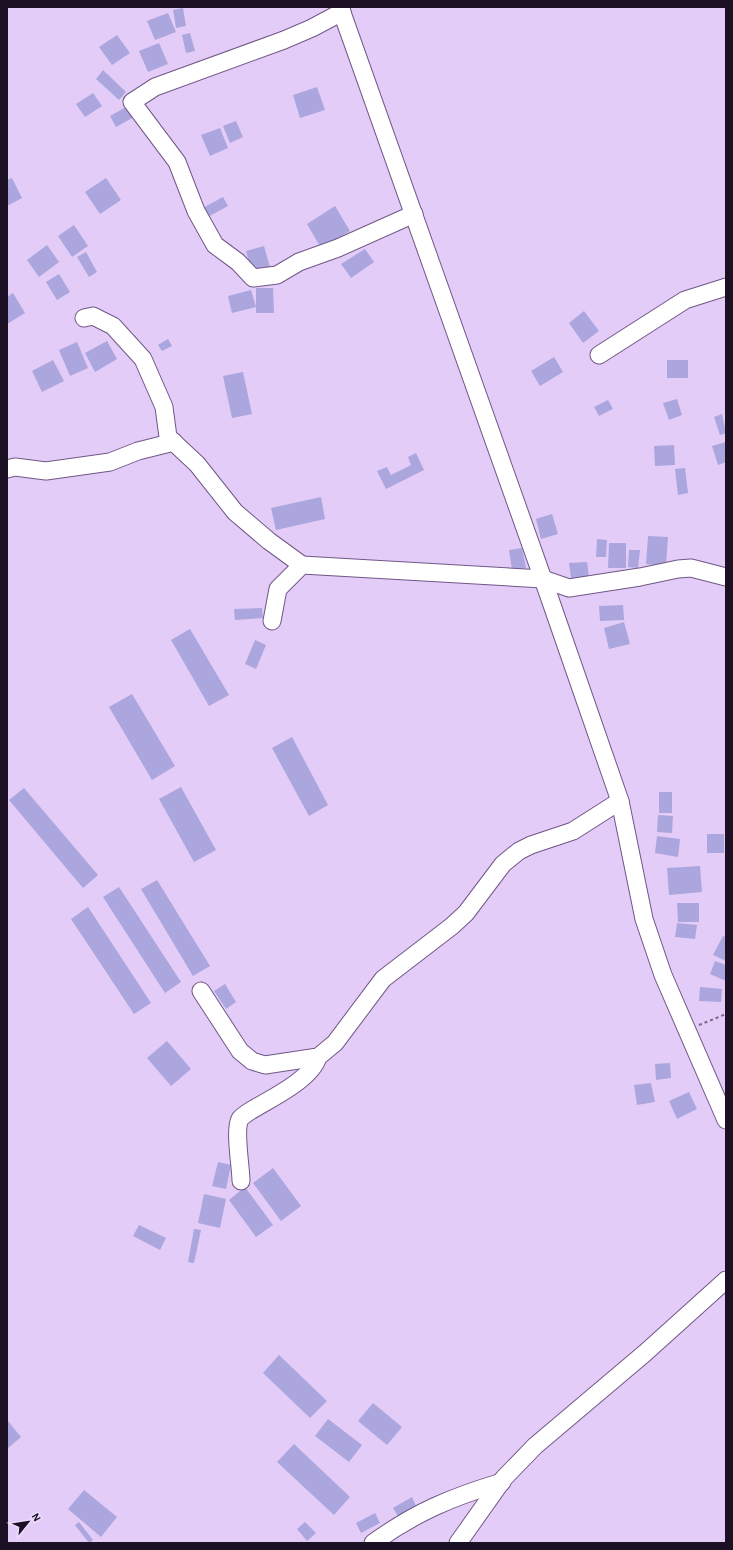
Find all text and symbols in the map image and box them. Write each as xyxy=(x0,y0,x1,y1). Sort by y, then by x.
north arrow xyxy=(8,1502,48,1542)
text: N xyxy=(30,1511,43,1523)

